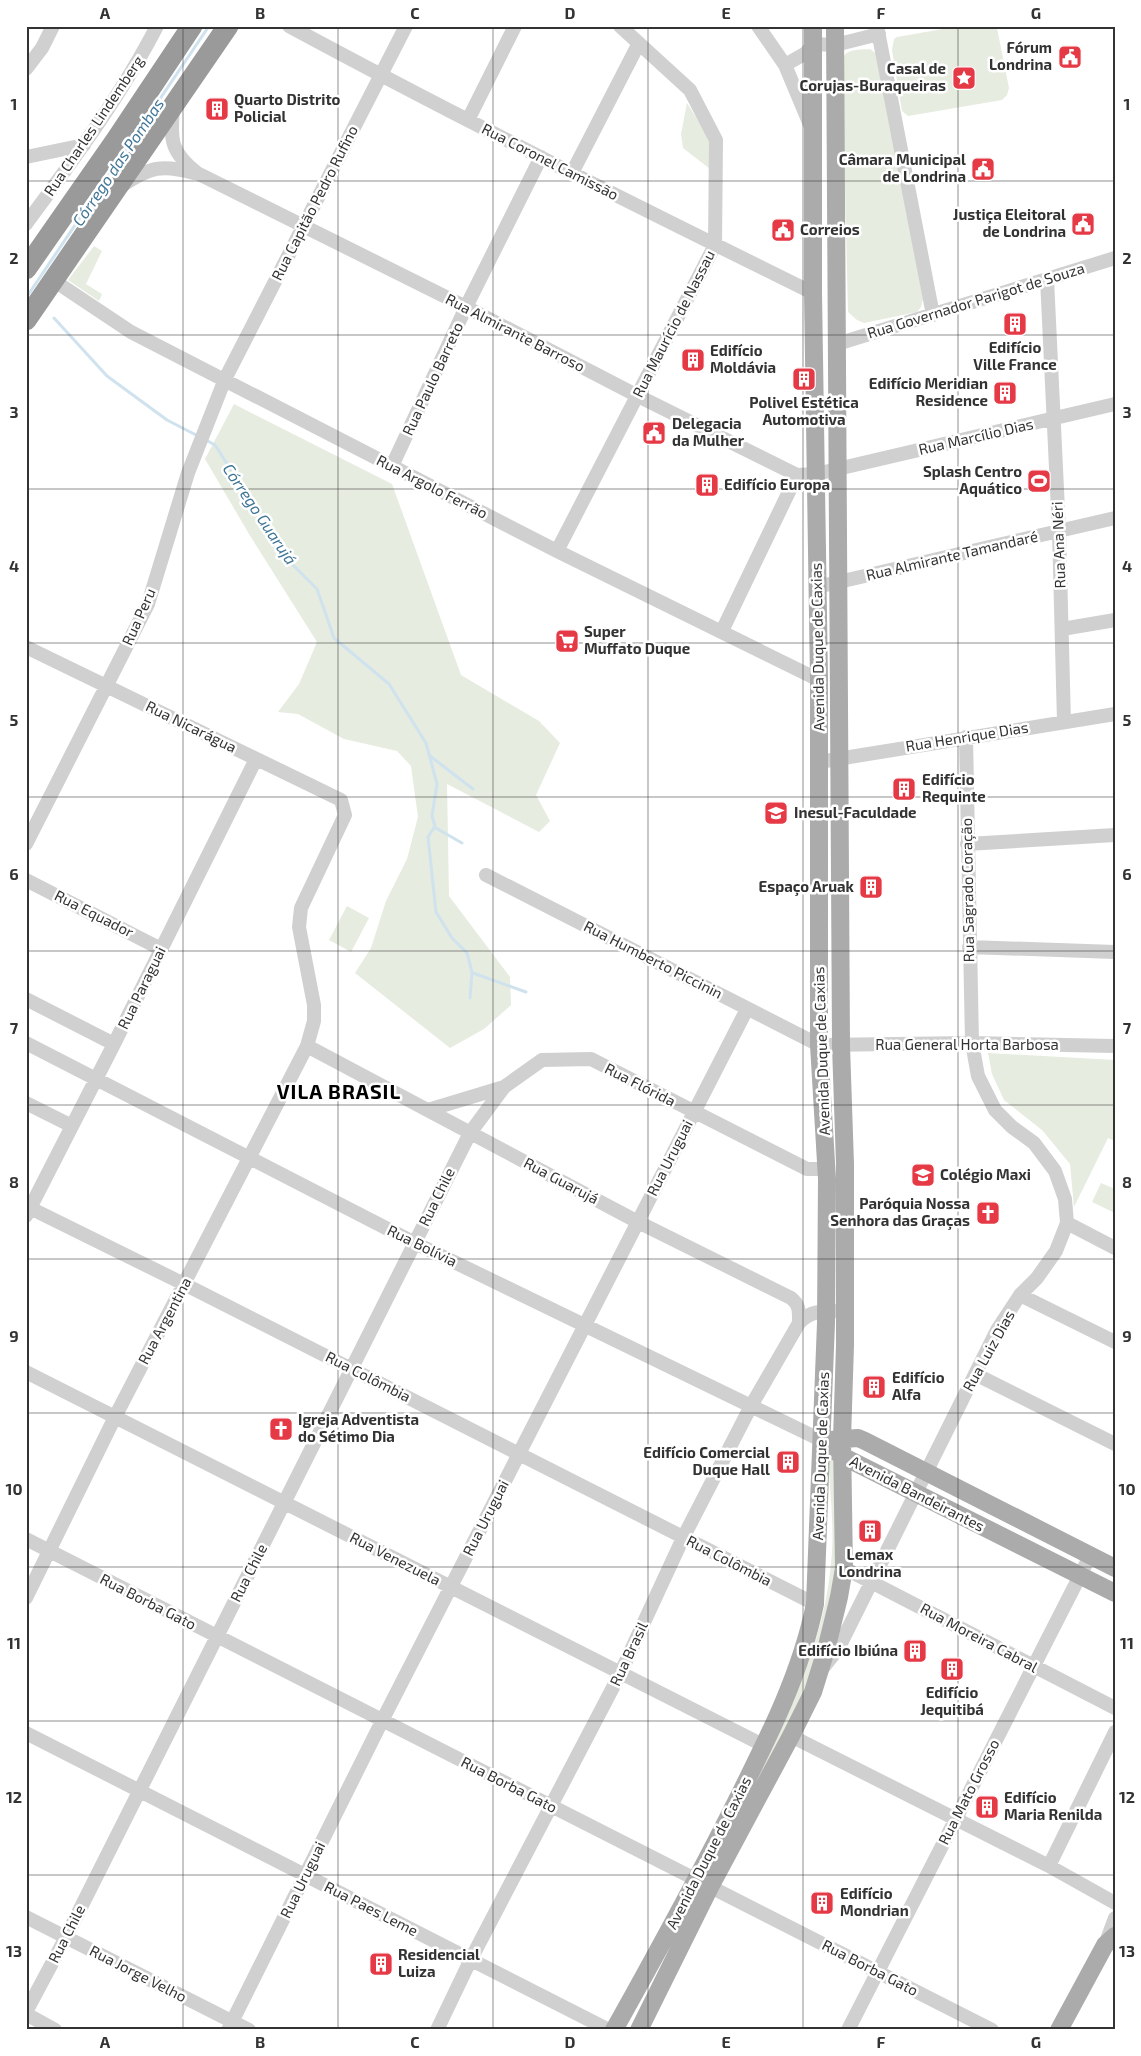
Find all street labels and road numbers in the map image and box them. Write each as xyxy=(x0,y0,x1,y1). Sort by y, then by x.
street label: Rua Charles Lindemberg xyxy=(40,51,147,199)
street label: Rua Coronel Camissão xyxy=(479,119,622,203)
street label: Rua Capitão Pedro Rufino xyxy=(267,122,361,283)
street label: Rua Maurício de Nassau xyxy=(628,247,718,400)
street label: Rua Governador Parigot de Souza xyxy=(865,258,1087,342)
street label: Rua Almirante Barroso xyxy=(443,289,588,375)
street label: Rua Paulo Barreto xyxy=(398,319,466,438)
street label: Rua Marcílio Dias xyxy=(917,414,1035,458)
street label: Rua Argolo Ferrão xyxy=(374,450,491,522)
street label: Rua Ana Néri xyxy=(1047,501,1069,589)
street label: Rua Almirante Tamandaré xyxy=(864,526,1039,584)
street label: Avenida Duque de Caxias xyxy=(807,562,827,732)
street label: Rua Peru xyxy=(118,585,159,648)
street label: Rua Nicarágua xyxy=(143,696,240,756)
street label: Rua Henrique Dias xyxy=(904,717,1029,755)
street label: Rua Sagrado Coração xyxy=(957,818,978,962)
street label: Rua Equador xyxy=(52,886,137,941)
street label: Rua Humberto Piccinin xyxy=(581,916,726,1002)
street label: Rua Paraguai xyxy=(113,943,169,1032)
street label: Avenida Duque de Caxias xyxy=(809,966,833,1136)
street label: Rua General Horta Barbosa xyxy=(875,1035,1059,1053)
street label: Rua Flórida xyxy=(602,1059,679,1110)
street label: Rua Uruguai xyxy=(642,1117,696,1199)
street label: Rua Guarujá xyxy=(521,1153,602,1208)
street label: Rua Chile xyxy=(414,1164,458,1229)
street label: Rua Bolívia xyxy=(385,1221,460,1270)
street label: Rua Argentina xyxy=(134,1274,195,1367)
street label: Rua Luiz Dias xyxy=(958,1307,1018,1394)
street label: Rua Colômbia xyxy=(323,1347,414,1405)
street label: Avenida Duque de Caxias xyxy=(808,1371,832,1541)
street label: Avenida Bandeirantes xyxy=(847,1451,988,1535)
street label: Rua Uruguai xyxy=(458,1477,512,1559)
street label: Rua Venezuela xyxy=(347,1528,444,1589)
street label: Rua Colômbia xyxy=(684,1531,775,1589)
street label: Rua Chile xyxy=(226,1540,270,1605)
street label: Rua Borba Gato xyxy=(97,1569,199,1633)
street label: Rua Moreira Cabral xyxy=(918,1599,1042,1676)
street label: Rua Brasil xyxy=(605,1618,651,1689)
street label: Rua Mato Grosso xyxy=(934,1736,1002,1847)
street label: Rua Borba Gato xyxy=(458,1752,560,1816)
street label: Avenida Duque de Caxias xyxy=(662,1773,754,1932)
street label: Rua Uruguai xyxy=(276,1838,328,1921)
street label: Rua Paes Leme xyxy=(322,1877,421,1939)
street label: Rua Chile xyxy=(44,1901,88,1966)
street label: Rua Borba Gato xyxy=(819,1935,921,1999)
street label: Rua Jorge Velho xyxy=(87,1941,190,2005)

